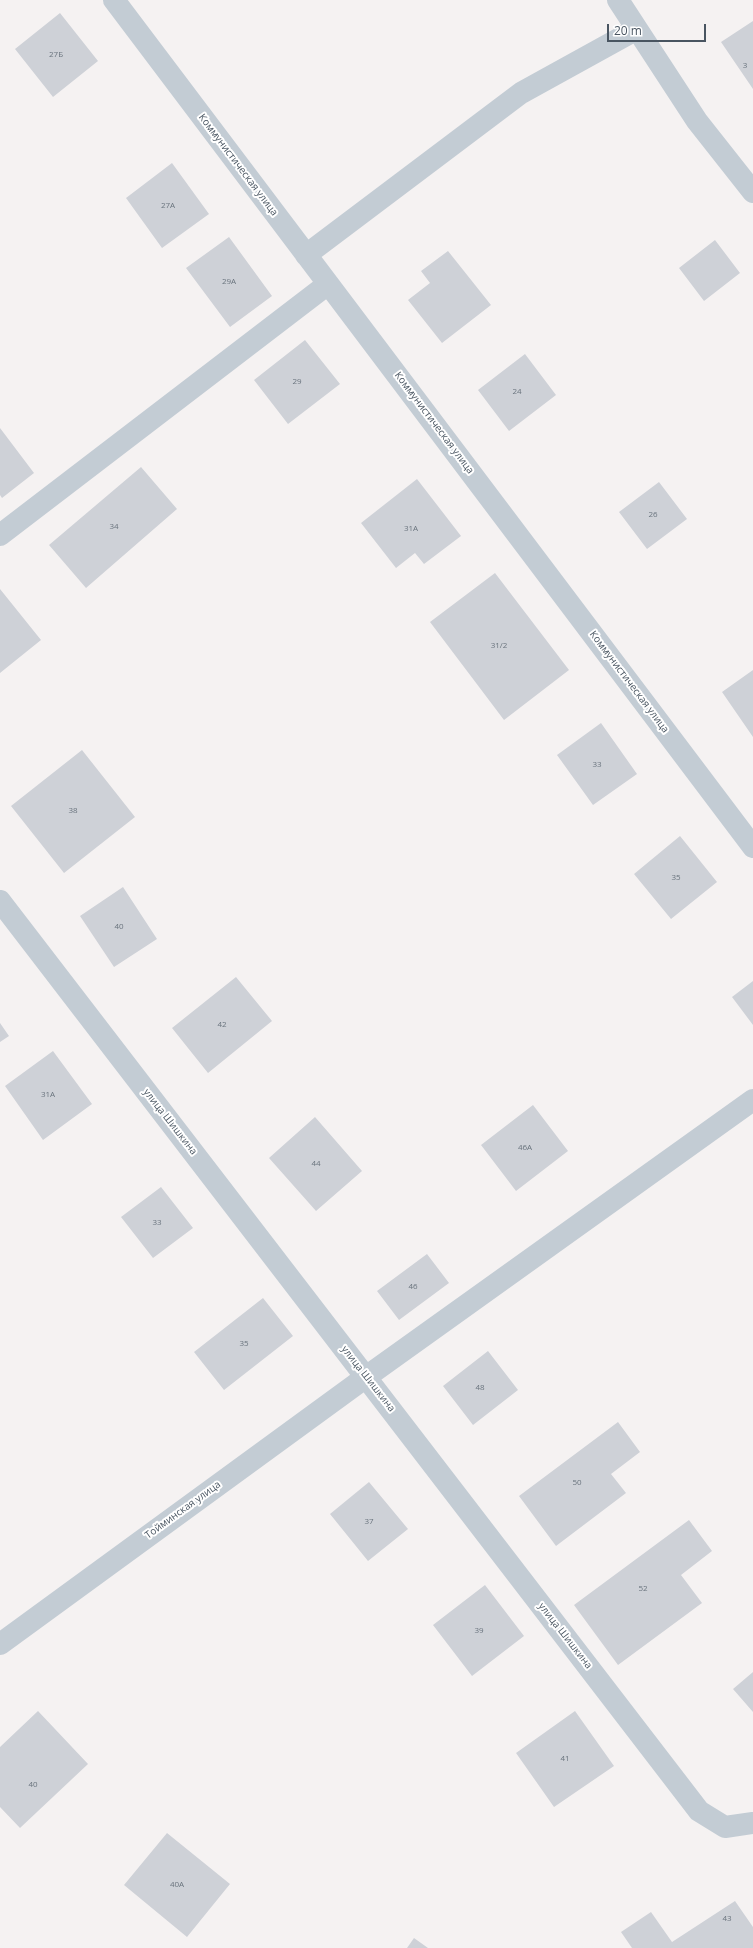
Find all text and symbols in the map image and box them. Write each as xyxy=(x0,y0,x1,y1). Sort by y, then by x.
scale bar xyxy=(609,16,708,42)
text: 20 m xyxy=(614,22,642,39)
house number: 27Б xyxy=(49,50,63,60)
house number: 3 xyxy=(743,61,747,71)
street label: Коммунистическая улица xyxy=(196,112,280,218)
house number: 27А xyxy=(161,201,175,211)
house number: 29А xyxy=(222,277,236,287)
street label: Коммунистическая улица xyxy=(392,370,476,476)
house number: 29 xyxy=(292,377,302,387)
house number: 24 xyxy=(512,387,522,397)
house number: 26 xyxy=(648,510,658,520)
house number: 34 xyxy=(109,522,119,532)
house number: 31А xyxy=(404,524,418,534)
street label: Коммунистическая улица xyxy=(587,629,671,735)
house number: 31/2 xyxy=(491,641,507,651)
house number: 33 xyxy=(592,760,602,770)
house number: 38 xyxy=(68,806,78,816)
house number: 35 xyxy=(671,873,681,883)
house number: 40 xyxy=(114,922,124,932)
house number: 42 xyxy=(217,1020,227,1030)
street label: улица Шишкина xyxy=(140,1087,200,1157)
house number: 31А xyxy=(41,1090,55,1100)
house number: 46А xyxy=(518,1143,532,1153)
house number: 44 xyxy=(311,1159,321,1169)
house number: 33 xyxy=(152,1218,162,1228)
house number: 46 xyxy=(408,1282,418,1292)
house number: 35 xyxy=(239,1339,249,1349)
street label: улица Шишкина xyxy=(338,1344,398,1414)
house number: 48 xyxy=(475,1383,485,1393)
house number: 50 xyxy=(572,1478,582,1488)
street label: Тойминская улица xyxy=(143,1479,223,1541)
house number: 37 xyxy=(364,1517,374,1527)
house number: 52 xyxy=(638,1584,648,1594)
street label: улица Шишкина xyxy=(535,1601,595,1671)
house number: 39 xyxy=(474,1626,484,1636)
house number: 41 xyxy=(560,1754,570,1764)
house number: 40 xyxy=(28,1780,38,1790)
house number: 40А xyxy=(170,1880,184,1890)
house number: 43 xyxy=(722,1914,732,1924)

